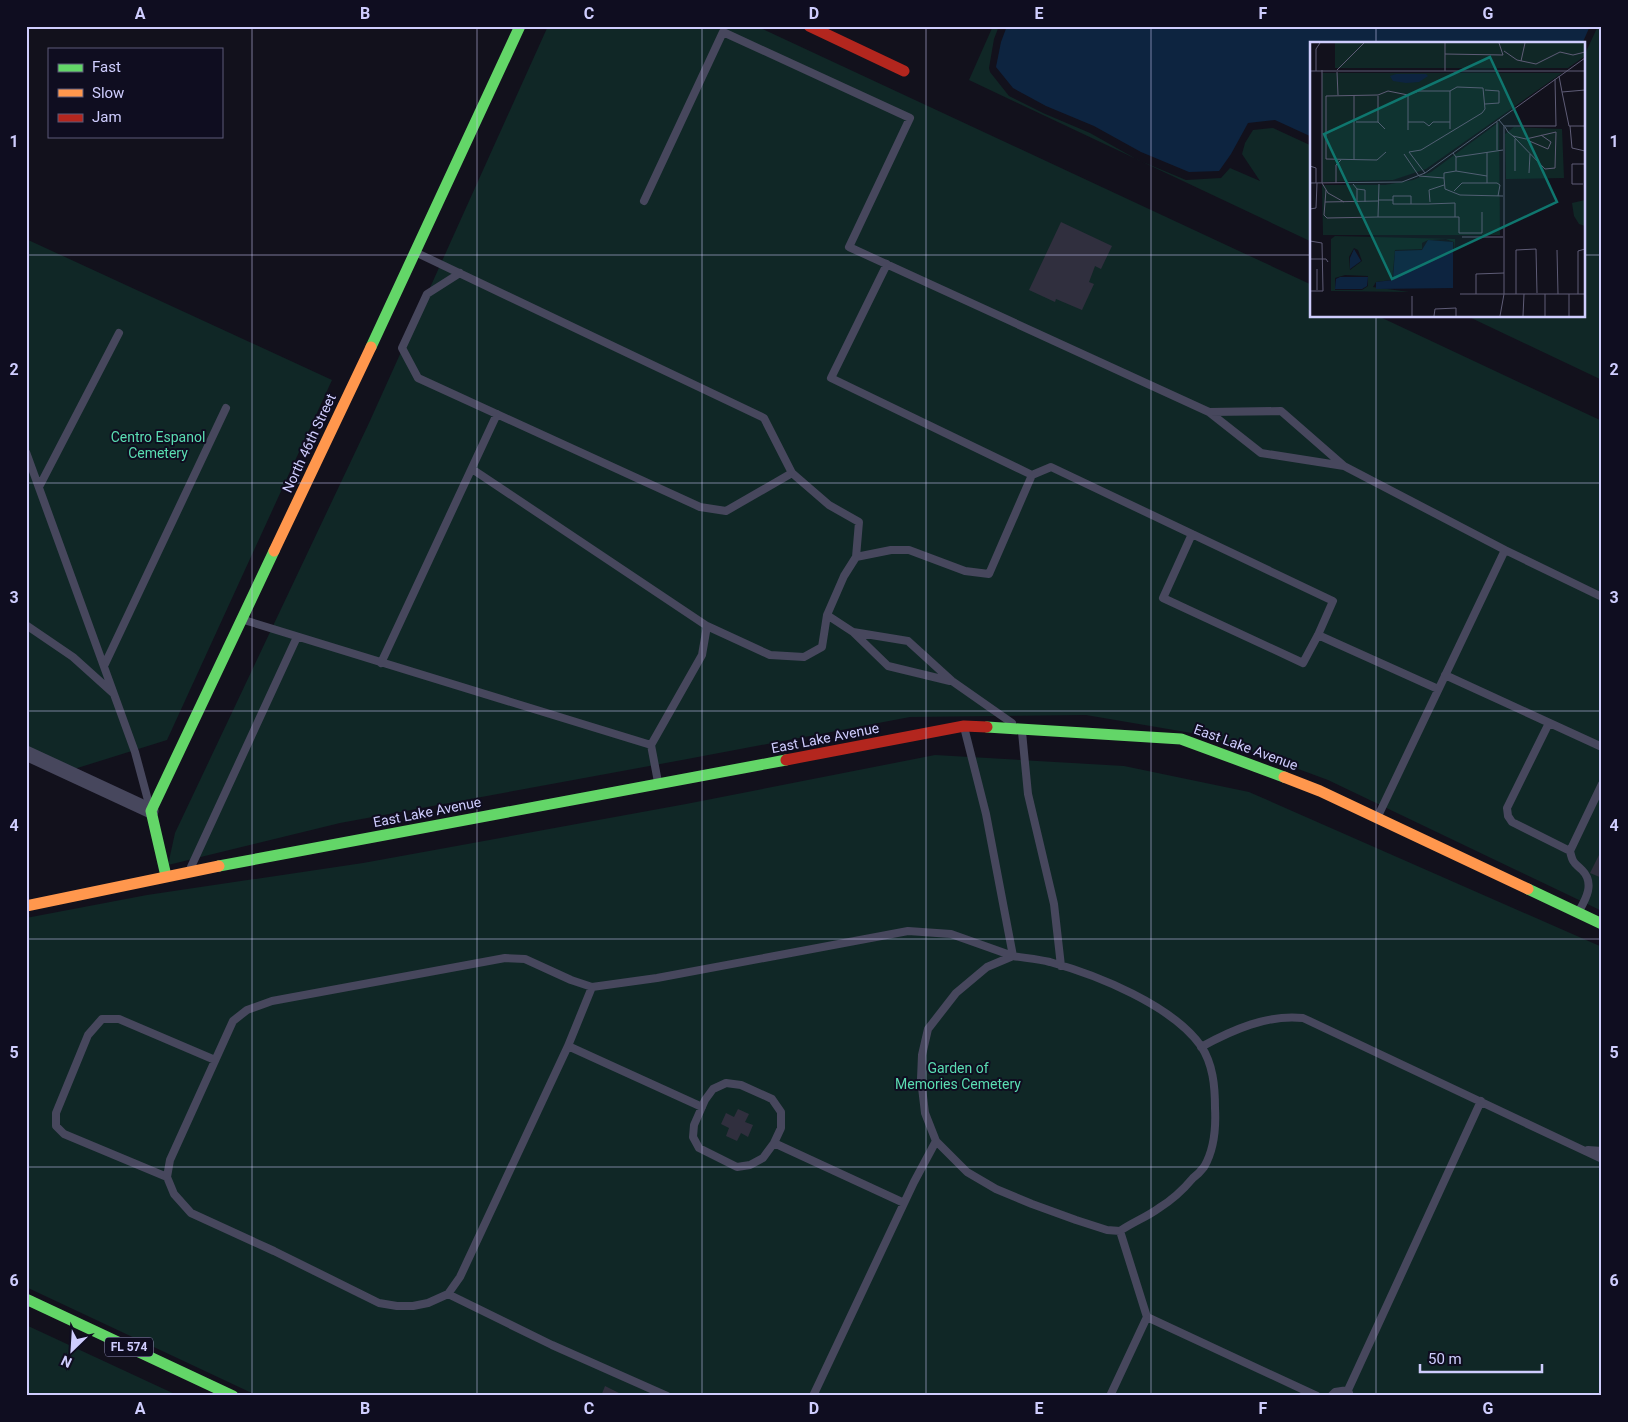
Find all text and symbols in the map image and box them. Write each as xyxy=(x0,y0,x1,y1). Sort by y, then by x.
text: A xyxy=(135,4,146,23)
text: B xyxy=(360,4,370,23)
text: C xyxy=(584,4,594,23)
text: D xyxy=(809,4,819,23)
text: E xyxy=(1035,4,1044,23)
text: F xyxy=(1259,4,1268,23)
text: G xyxy=(1483,4,1494,23)
inset map xyxy=(1310,42,1586,318)
legend xyxy=(48,48,222,138)
text: Fast xyxy=(92,58,121,76)
text: Slow xyxy=(92,84,124,102)
text: Jam xyxy=(92,108,122,126)
text: 1 xyxy=(9,132,19,151)
text: 1 xyxy=(1609,132,1619,151)
text: 2 xyxy=(9,360,19,379)
text: 2 xyxy=(1609,360,1619,379)
street label: North 46th Street xyxy=(279,391,339,495)
park label: Centro Espanol Cemetery xyxy=(111,429,205,461)
text: 3 xyxy=(9,588,19,607)
text: 3 xyxy=(1609,588,1619,607)
street label: East Lake Avenue xyxy=(770,720,880,756)
street label: East Lake Avenue xyxy=(1192,721,1300,773)
street label: East Lake Avenue xyxy=(372,794,482,830)
text: 4 xyxy=(9,816,19,835)
text: 4 xyxy=(1609,816,1619,835)
text: 5 xyxy=(9,1043,19,1062)
text: 5 xyxy=(1609,1043,1619,1062)
park label: Garden of Memories Cemetery xyxy=(895,1060,1021,1092)
text: 6 xyxy=(9,1271,19,1290)
text: 6 xyxy=(1609,1271,1619,1290)
north arrow xyxy=(48,1324,98,1374)
road number: FL 574 xyxy=(105,1338,153,1356)
scale bar xyxy=(1420,1342,1543,1374)
text: 50 m xyxy=(1428,1350,1462,1368)
text: N xyxy=(59,1352,74,1371)
text: A xyxy=(135,1399,146,1418)
text: B xyxy=(360,1399,370,1418)
text: C xyxy=(584,1399,594,1418)
text: D xyxy=(809,1399,819,1418)
text: E xyxy=(1035,1399,1044,1418)
text: F xyxy=(1259,1399,1268,1418)
text: G xyxy=(1483,1399,1494,1418)

